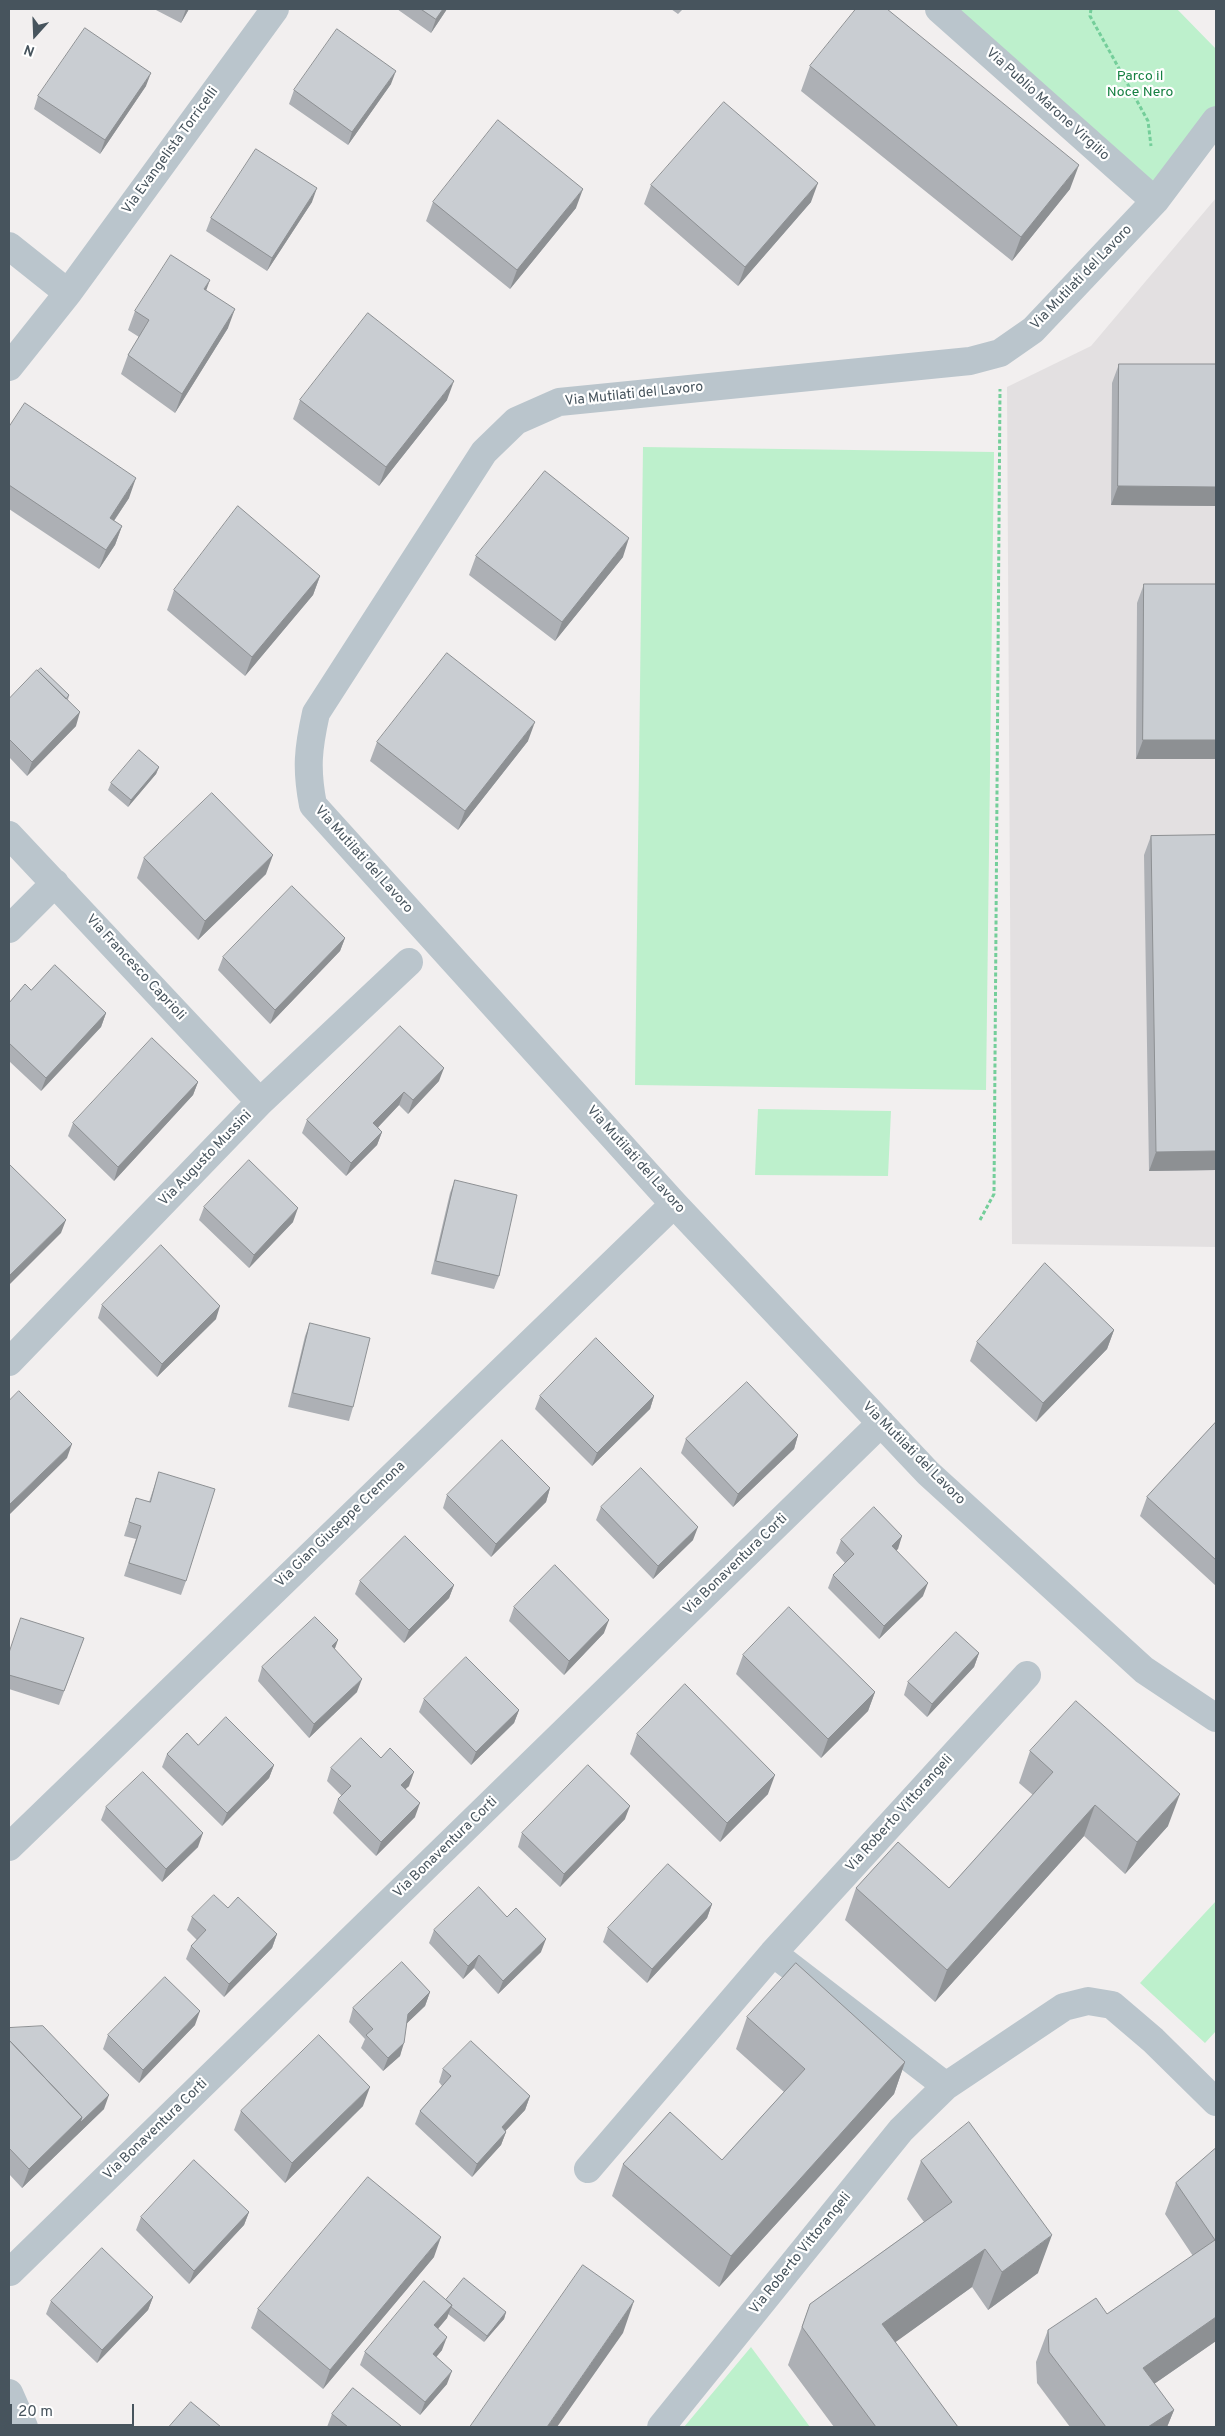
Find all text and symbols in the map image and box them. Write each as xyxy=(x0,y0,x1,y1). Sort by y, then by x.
north arrow xyxy=(10,10,60,60)
text: N xyxy=(22,40,37,59)
street label: Via Publio Marone Virgilio xyxy=(982,45,1112,165)
park label: Parco il Noce Nero xyxy=(1107,69,1173,102)
street label: Via Evangelista Torricelli xyxy=(119,84,223,218)
street label: Via Mutilati del Lavoro xyxy=(1028,222,1136,334)
street label: Via Mutilati del Lavoro xyxy=(564,379,704,411)
street label: Via Mutilati del Lavoro xyxy=(310,803,416,917)
street label: Via Francesco Caprioli xyxy=(82,912,188,1024)
street label: Via Mutilati del Lavoro xyxy=(582,1103,688,1217)
street label: Via Augusto Mussini xyxy=(156,1108,256,1210)
street label: Via Mutilati del Lavoro xyxy=(858,1399,968,1509)
street label: Via Gian Giuseppe Cremona xyxy=(273,1458,409,1592)
street label: Via Bonaventura Corti xyxy=(681,1511,791,1619)
street label: Via Roberto Vittorangeli xyxy=(843,1752,957,1876)
street label: Via Bonaventura Corti xyxy=(391,1794,501,1902)
street label: Via Bonaventura Corti xyxy=(101,2076,211,2184)
street label: Via Roberto Vittorangeli xyxy=(747,2190,855,2318)
scale bar xyxy=(12,2394,136,2426)
text: 20 m xyxy=(18,2403,53,2422)

